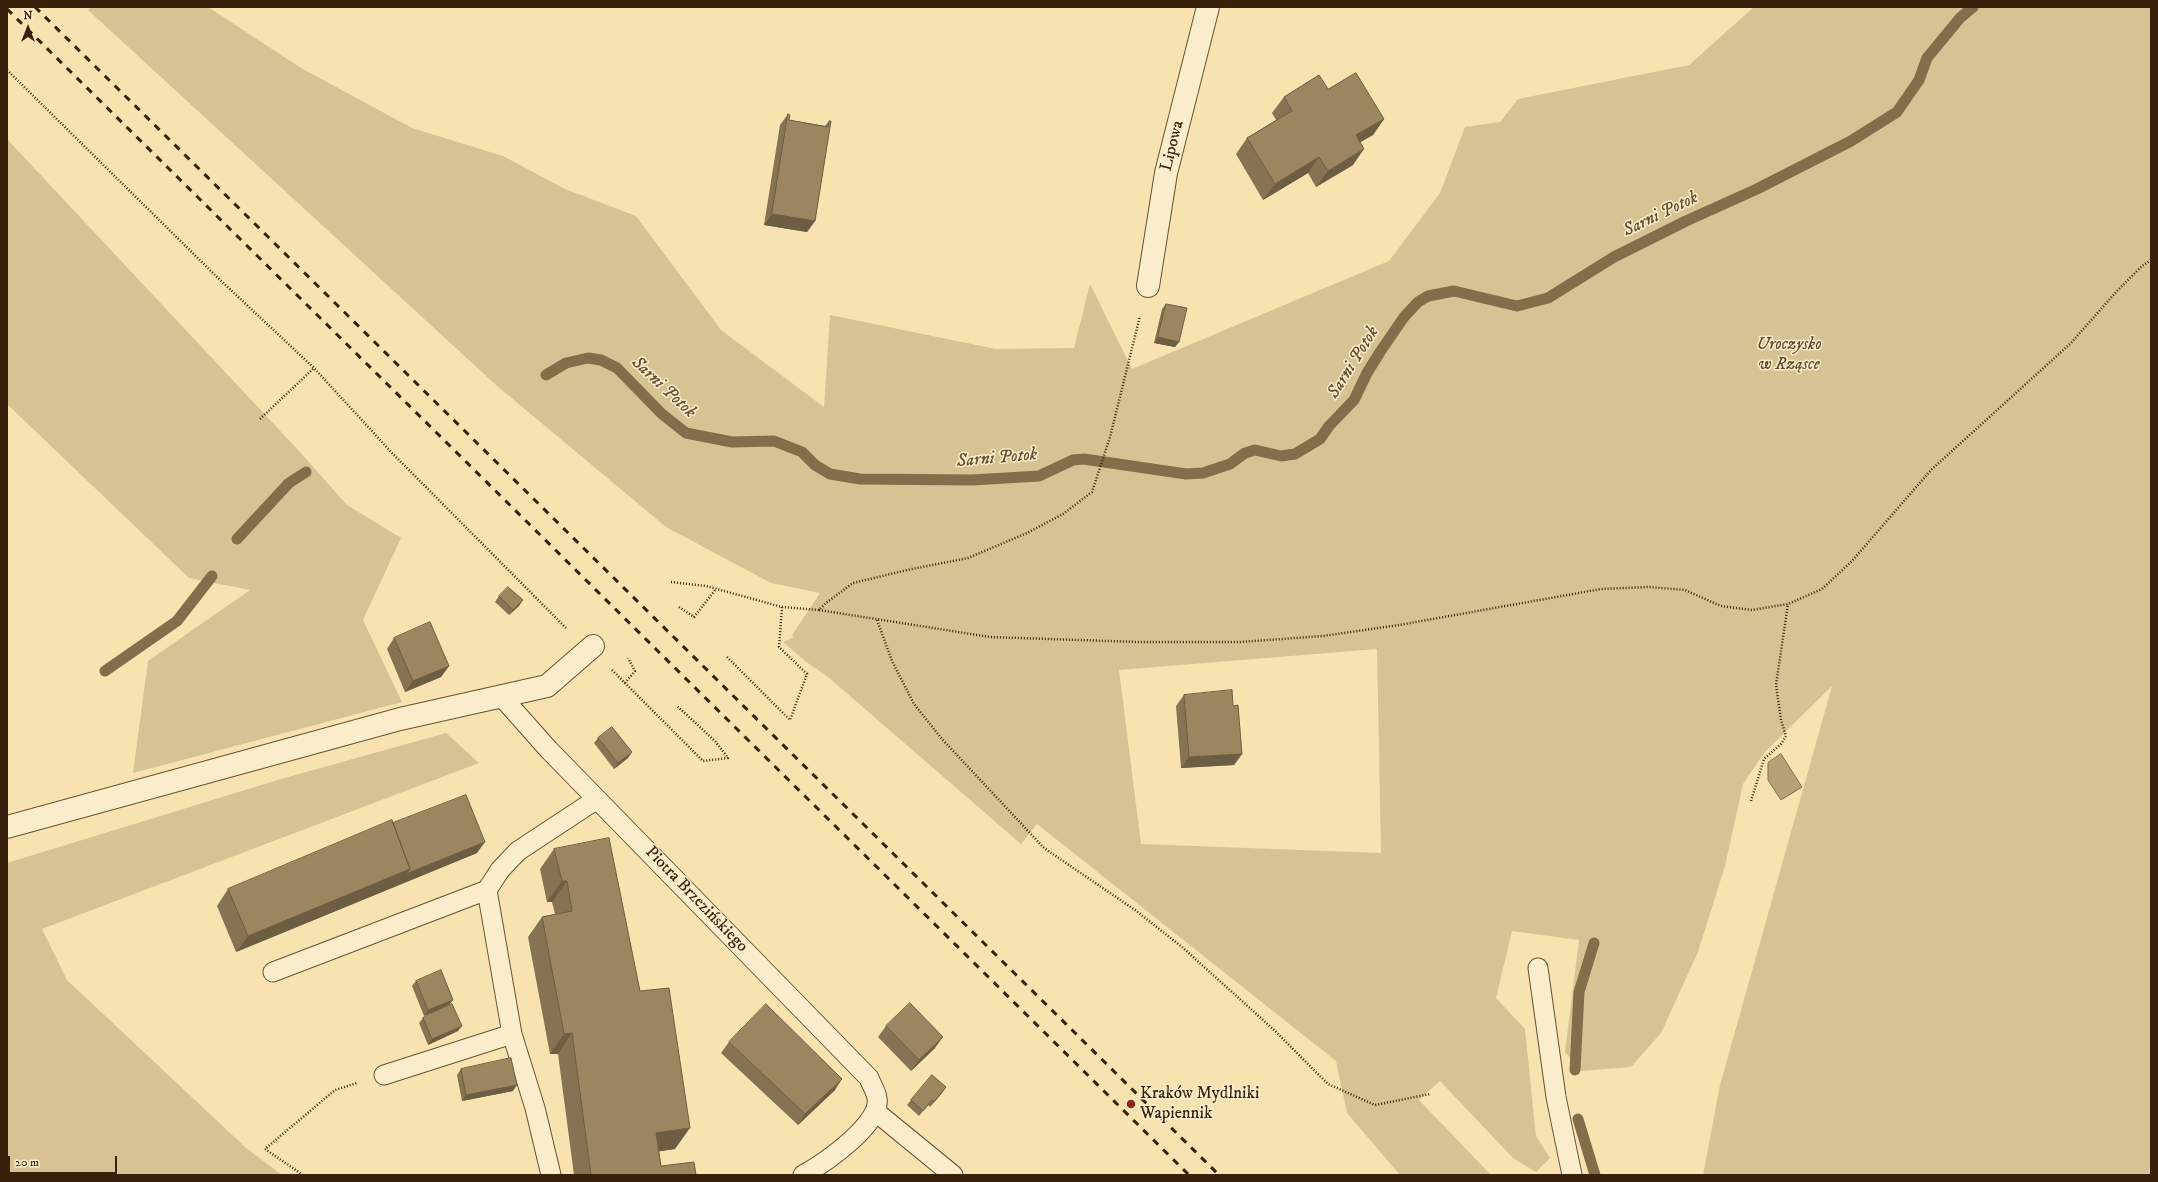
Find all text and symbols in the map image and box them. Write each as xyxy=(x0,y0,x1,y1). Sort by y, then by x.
north arrow xyxy=(8,8,48,48)
text: N xyxy=(23,9,33,23)
street label: Lipowa xyxy=(1157,119,1189,173)
water label: Sarni Potok xyxy=(1620,188,1702,242)
water label: Sarni Potok xyxy=(1323,323,1385,403)
park label: Uroczysko w Rząsce xyxy=(1756,335,1822,375)
water label: Sarni Potok xyxy=(626,353,700,423)
water label: Sarni Potok xyxy=(956,445,1038,473)
street label: Piotra Brzezińskiego xyxy=(640,843,752,957)
place label: Kraków Mydlniki Wapiennik xyxy=(1140,1084,1259,1124)
marker: Kraków Mydlniki Wapiennik xyxy=(1125,1098,1137,1110)
scale bar xyxy=(10,1148,119,1174)
text: 20 m xyxy=(15,1155,39,1170)

